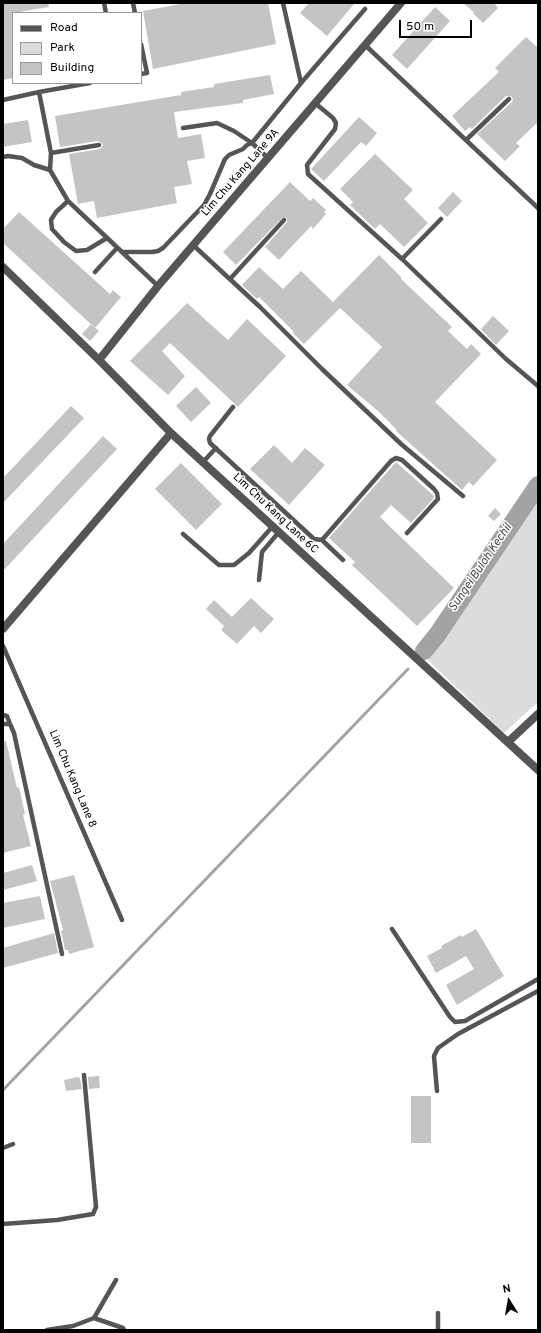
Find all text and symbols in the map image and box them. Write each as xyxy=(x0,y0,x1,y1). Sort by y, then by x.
legend xyxy=(12,12,142,84)
scale bar xyxy=(401,12,474,38)
text: 50 m xyxy=(406,19,434,35)
text: Road xyxy=(50,20,78,36)
text: Park xyxy=(50,40,75,56)
text: Building xyxy=(50,60,94,76)
street label: Lim Chu Kang Lane 9A xyxy=(199,127,283,219)
street label: Lim Chu Kang Lane 6C xyxy=(230,471,320,557)
water label: Sungei Buloh Kechil xyxy=(446,521,516,615)
street label: Lim Chu Kang Lane 8 xyxy=(45,728,99,830)
north arrow xyxy=(489,1281,529,1321)
text: N xyxy=(501,1282,512,1297)

